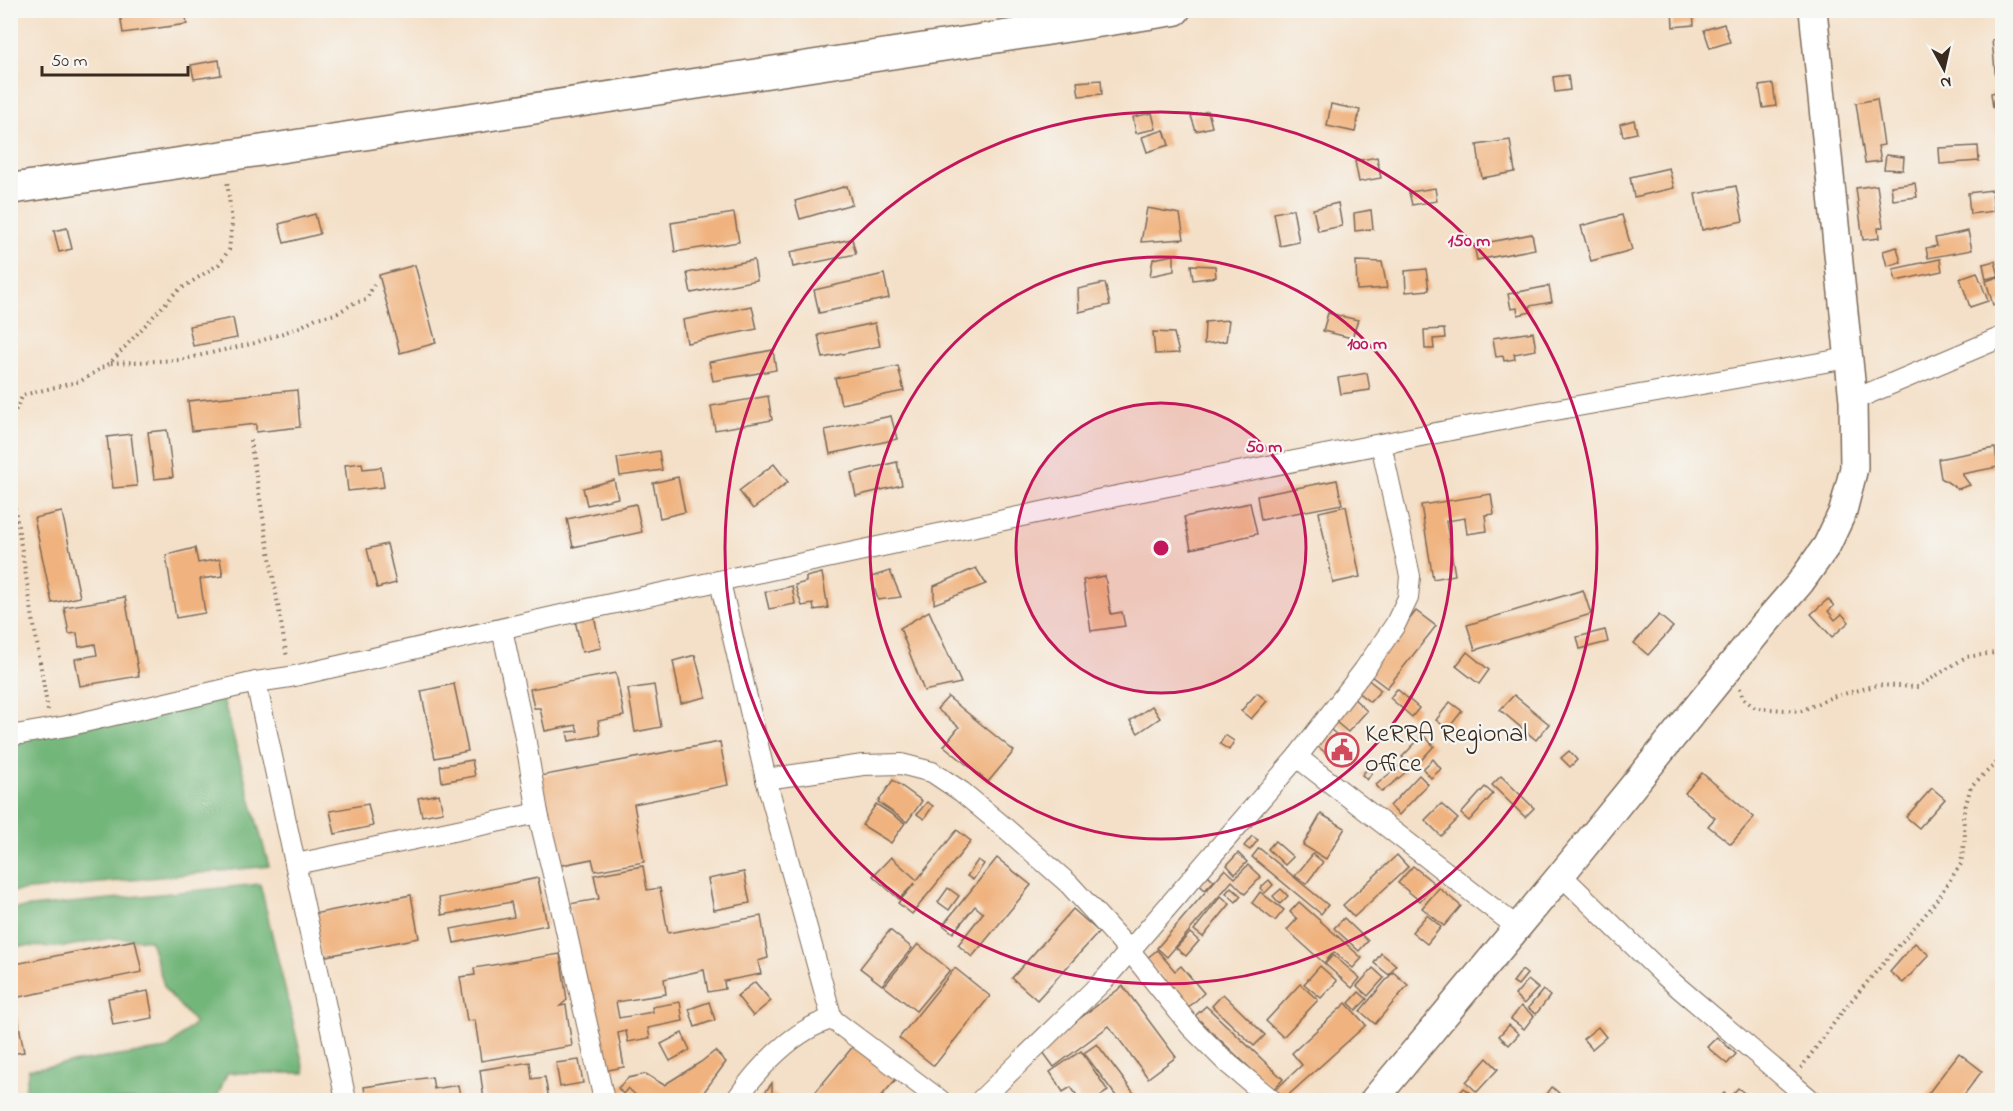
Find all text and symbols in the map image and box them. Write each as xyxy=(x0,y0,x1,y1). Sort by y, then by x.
scale bar xyxy=(42,39,188,77)
north arrow xyxy=(1914,39,1974,99)
text: 50 m xyxy=(51,49,88,75)
text: N xyxy=(1939,69,1953,95)
text: 150 m xyxy=(1448,229,1490,255)
text: 100 m xyxy=(1347,332,1387,358)
text: 50 m xyxy=(1246,435,1282,461)
centre of rings xyxy=(1151,538,1171,558)
place label: KeRRA Regional office xyxy=(1365,716,1528,784)
public building icon: KeRRA Regional office xyxy=(1324,732,1360,768)

